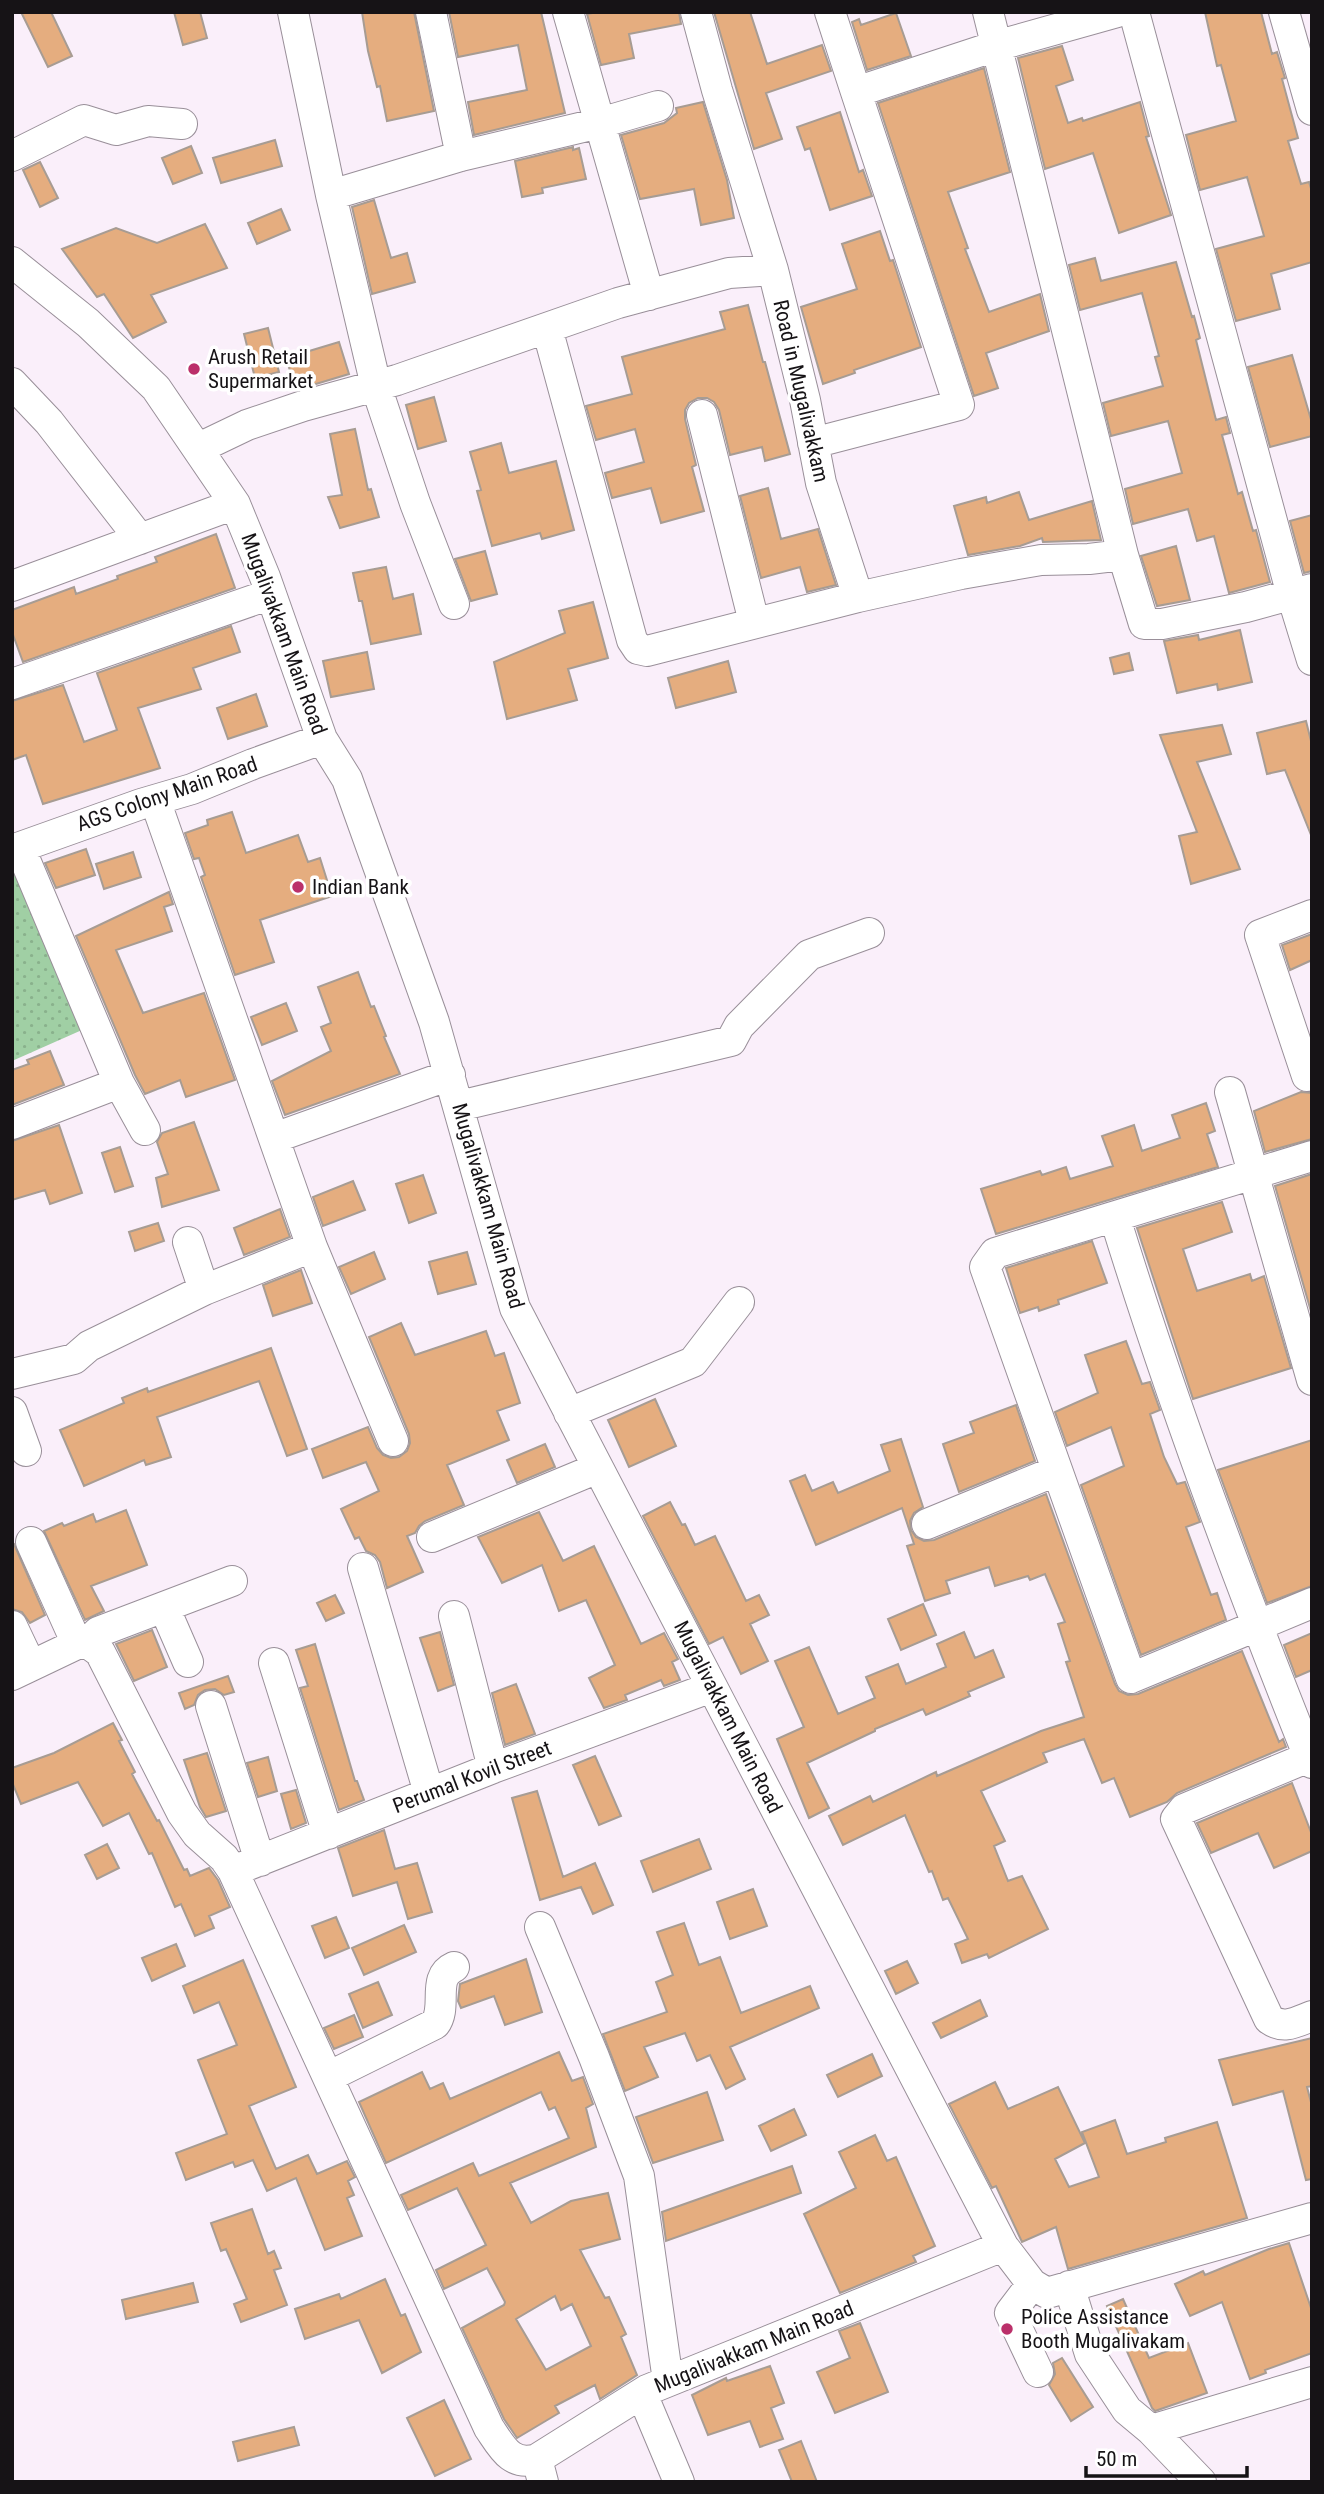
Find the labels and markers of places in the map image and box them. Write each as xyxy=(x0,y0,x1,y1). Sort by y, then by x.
place label: Arush Retail Supermarket xyxy=(208,345,313,393)
marker: Arush Retail Supermarket xyxy=(186,361,202,377)
place label: Indian Bank xyxy=(312,875,409,899)
marker: Indian Bank xyxy=(290,879,306,895)
place label: Police Assistance Booth Mugalivakam xyxy=(1021,2305,1185,2353)
marker: Police Assistance Booth Mugalivakam xyxy=(999,2321,1015,2337)

